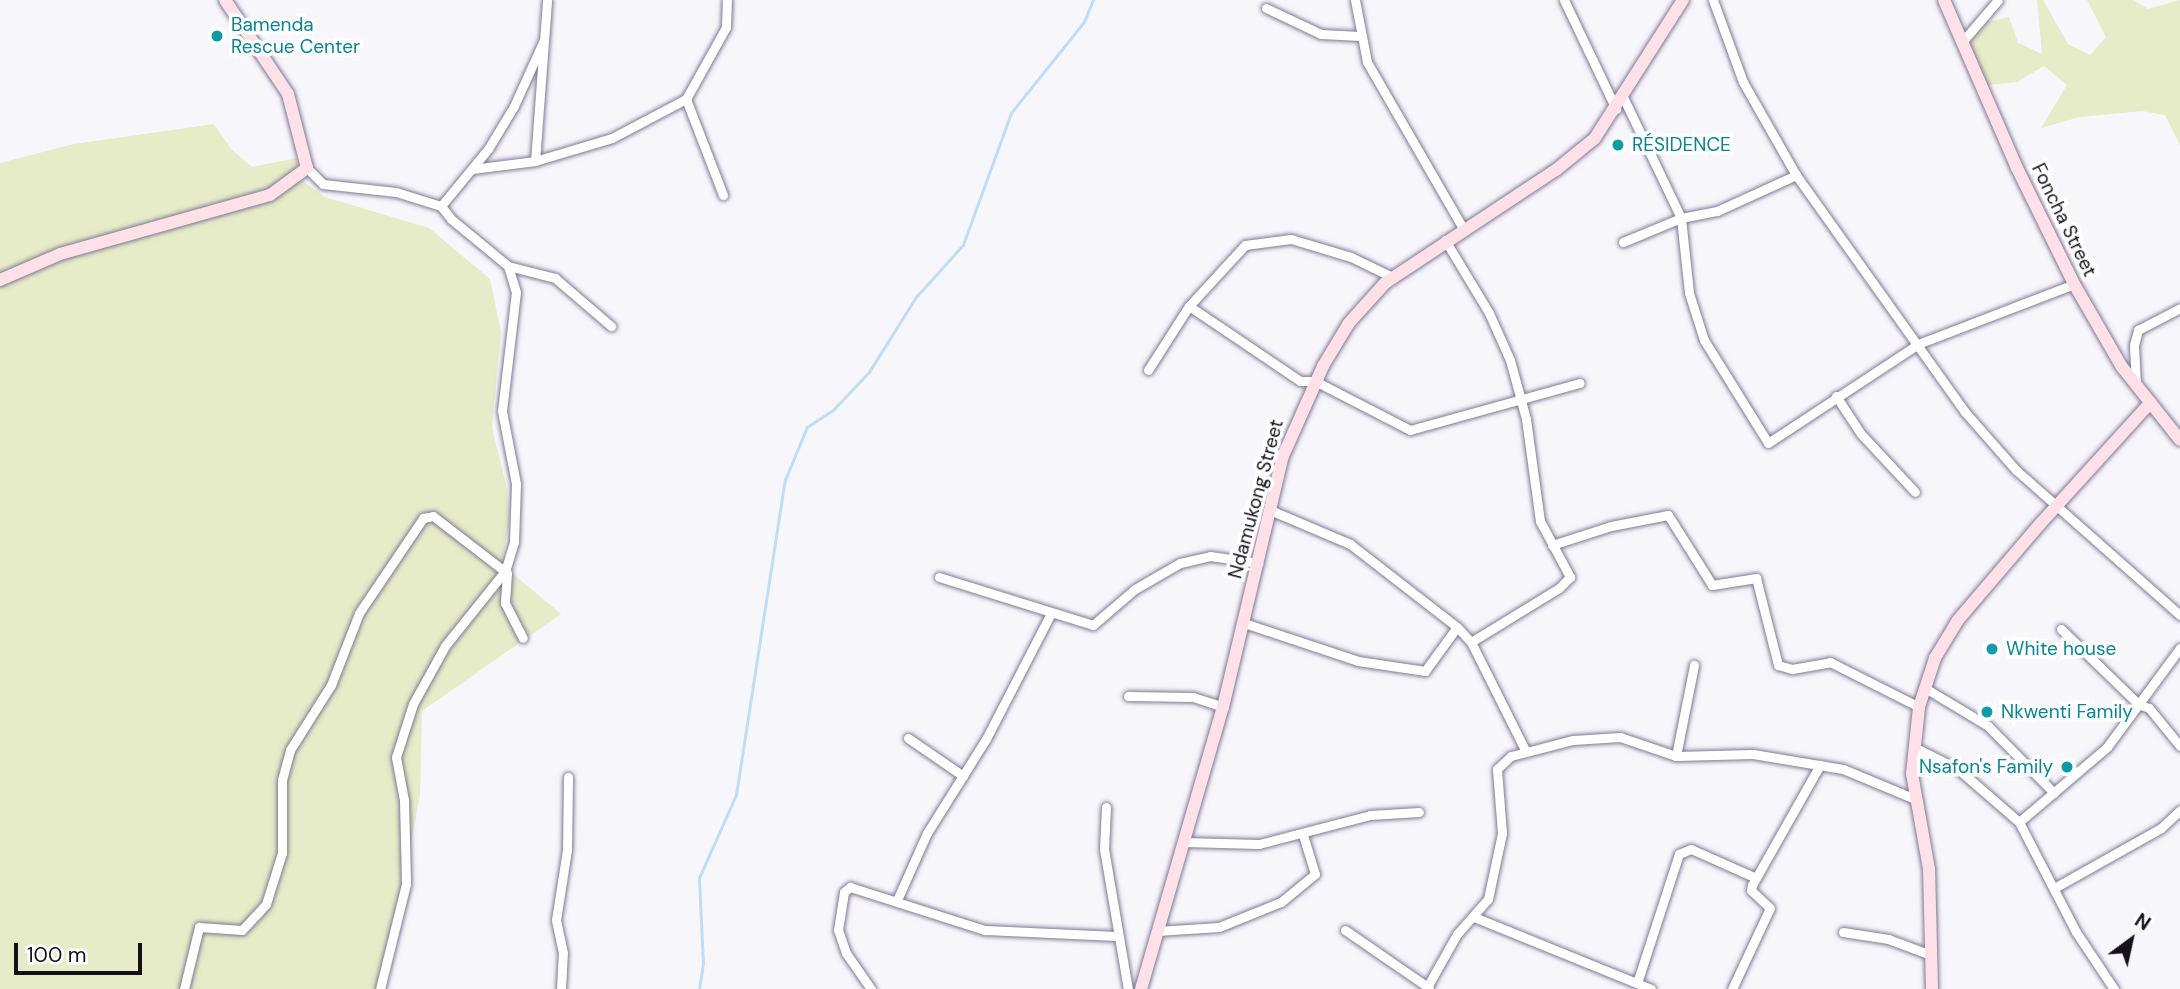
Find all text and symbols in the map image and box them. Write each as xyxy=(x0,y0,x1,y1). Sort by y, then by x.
place label: Bamenda Rescue Center xyxy=(231,14,360,58)
marker: Bamenda Rescue Center xyxy=(209,28,225,44)
place label: RÉSIDENCE xyxy=(1632,134,1731,156)
marker: RÉSIDENCE xyxy=(1610,137,1626,153)
street label: Foncha Street xyxy=(2027,160,2101,280)
street label: Ndamukong Street xyxy=(1224,417,1288,581)
place label: White house xyxy=(2006,638,2116,660)
marker: White house xyxy=(1984,641,2000,657)
place label: Nkwenti Family xyxy=(2001,701,2133,723)
marker: Nkwenti Family xyxy=(1979,704,1995,720)
place label: Nsafon's Family xyxy=(1919,756,2053,778)
marker: Nsafon's Family xyxy=(2059,759,2075,775)
north arrow xyxy=(2096,905,2166,975)
text: N xyxy=(2130,908,2155,936)
scale bar xyxy=(18,930,145,974)
text: 100 m xyxy=(27,941,87,969)

